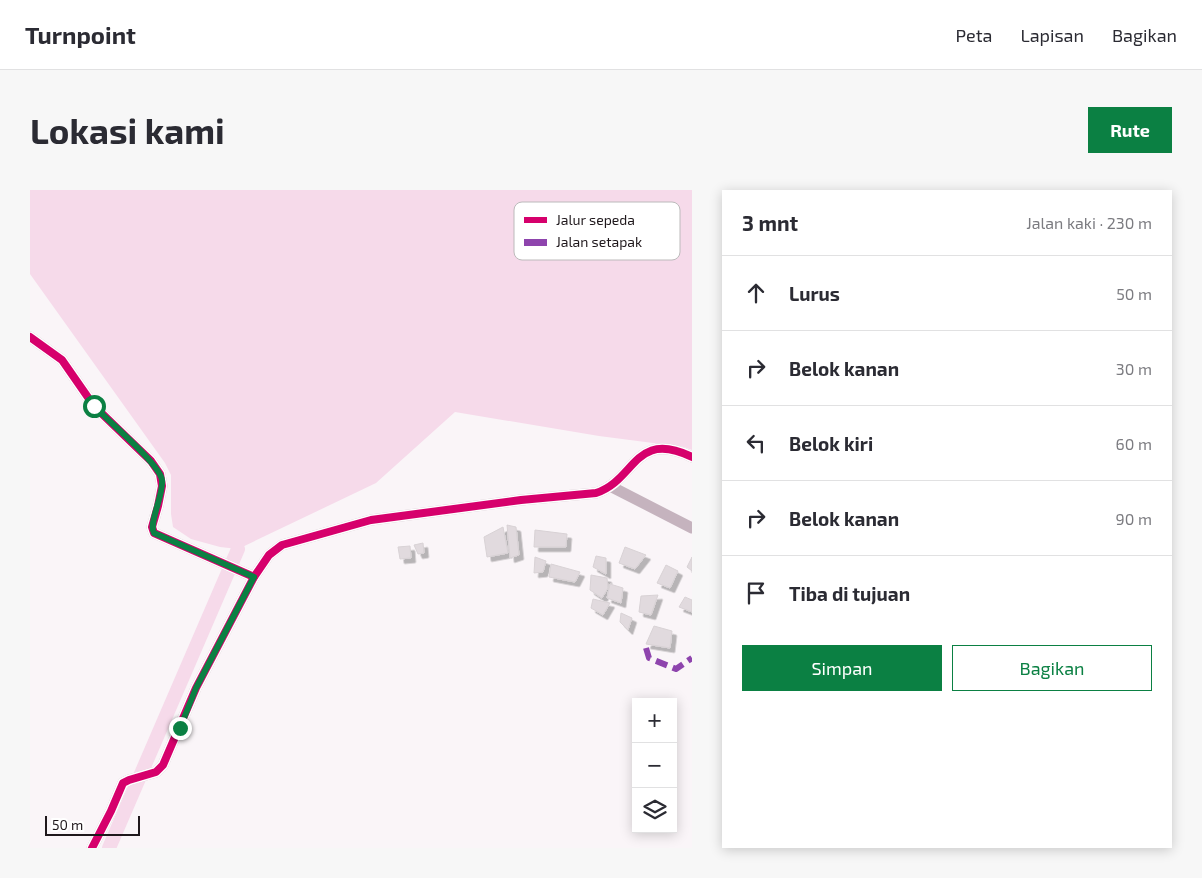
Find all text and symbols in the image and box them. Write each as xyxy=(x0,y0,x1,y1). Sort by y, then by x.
text: Turnpoint xyxy=(25,20,136,49)
text: Peta xyxy=(955,24,992,46)
text: Lapisan xyxy=(1020,24,1084,46)
text: Bagikan xyxy=(1112,24,1177,46)
button: Rute xyxy=(1088,107,1172,153)
text: Lokasi kami xyxy=(30,109,225,151)
legend xyxy=(514,202,680,260)
text: 3 mnt xyxy=(742,210,798,235)
text: Jalur sepeda xyxy=(556,211,635,228)
text: Jalan kaki · 230 m xyxy=(1026,213,1152,232)
text: Jalan setapak xyxy=(556,233,642,250)
icon: ahead xyxy=(742,279,770,307)
text: Lurus xyxy=(789,282,840,305)
text: 50 m xyxy=(1116,284,1152,303)
icon: right xyxy=(742,354,770,382)
text: Belok kanan xyxy=(789,357,899,380)
text: 30 m xyxy=(1116,359,1152,378)
route start xyxy=(83,395,106,418)
icon: left xyxy=(742,429,770,457)
text: Belok kiri xyxy=(789,432,873,455)
text: 60 m xyxy=(1116,434,1152,453)
icon: right xyxy=(742,504,770,532)
text: Belok kanan xyxy=(789,507,899,530)
text: 90 m xyxy=(1116,509,1152,528)
icon: arrive xyxy=(742,579,770,607)
text: Tiba di tujuan xyxy=(789,582,910,605)
button: Simpan xyxy=(742,645,942,691)
button: Bagikan xyxy=(952,645,1152,691)
map controls xyxy=(632,698,677,833)
button: + xyxy=(632,698,677,743)
route end xyxy=(169,717,192,740)
button: − xyxy=(632,743,677,788)
button: layers xyxy=(632,788,677,833)
scale bar xyxy=(45,813,140,836)
text: 50 m xyxy=(52,816,83,833)

